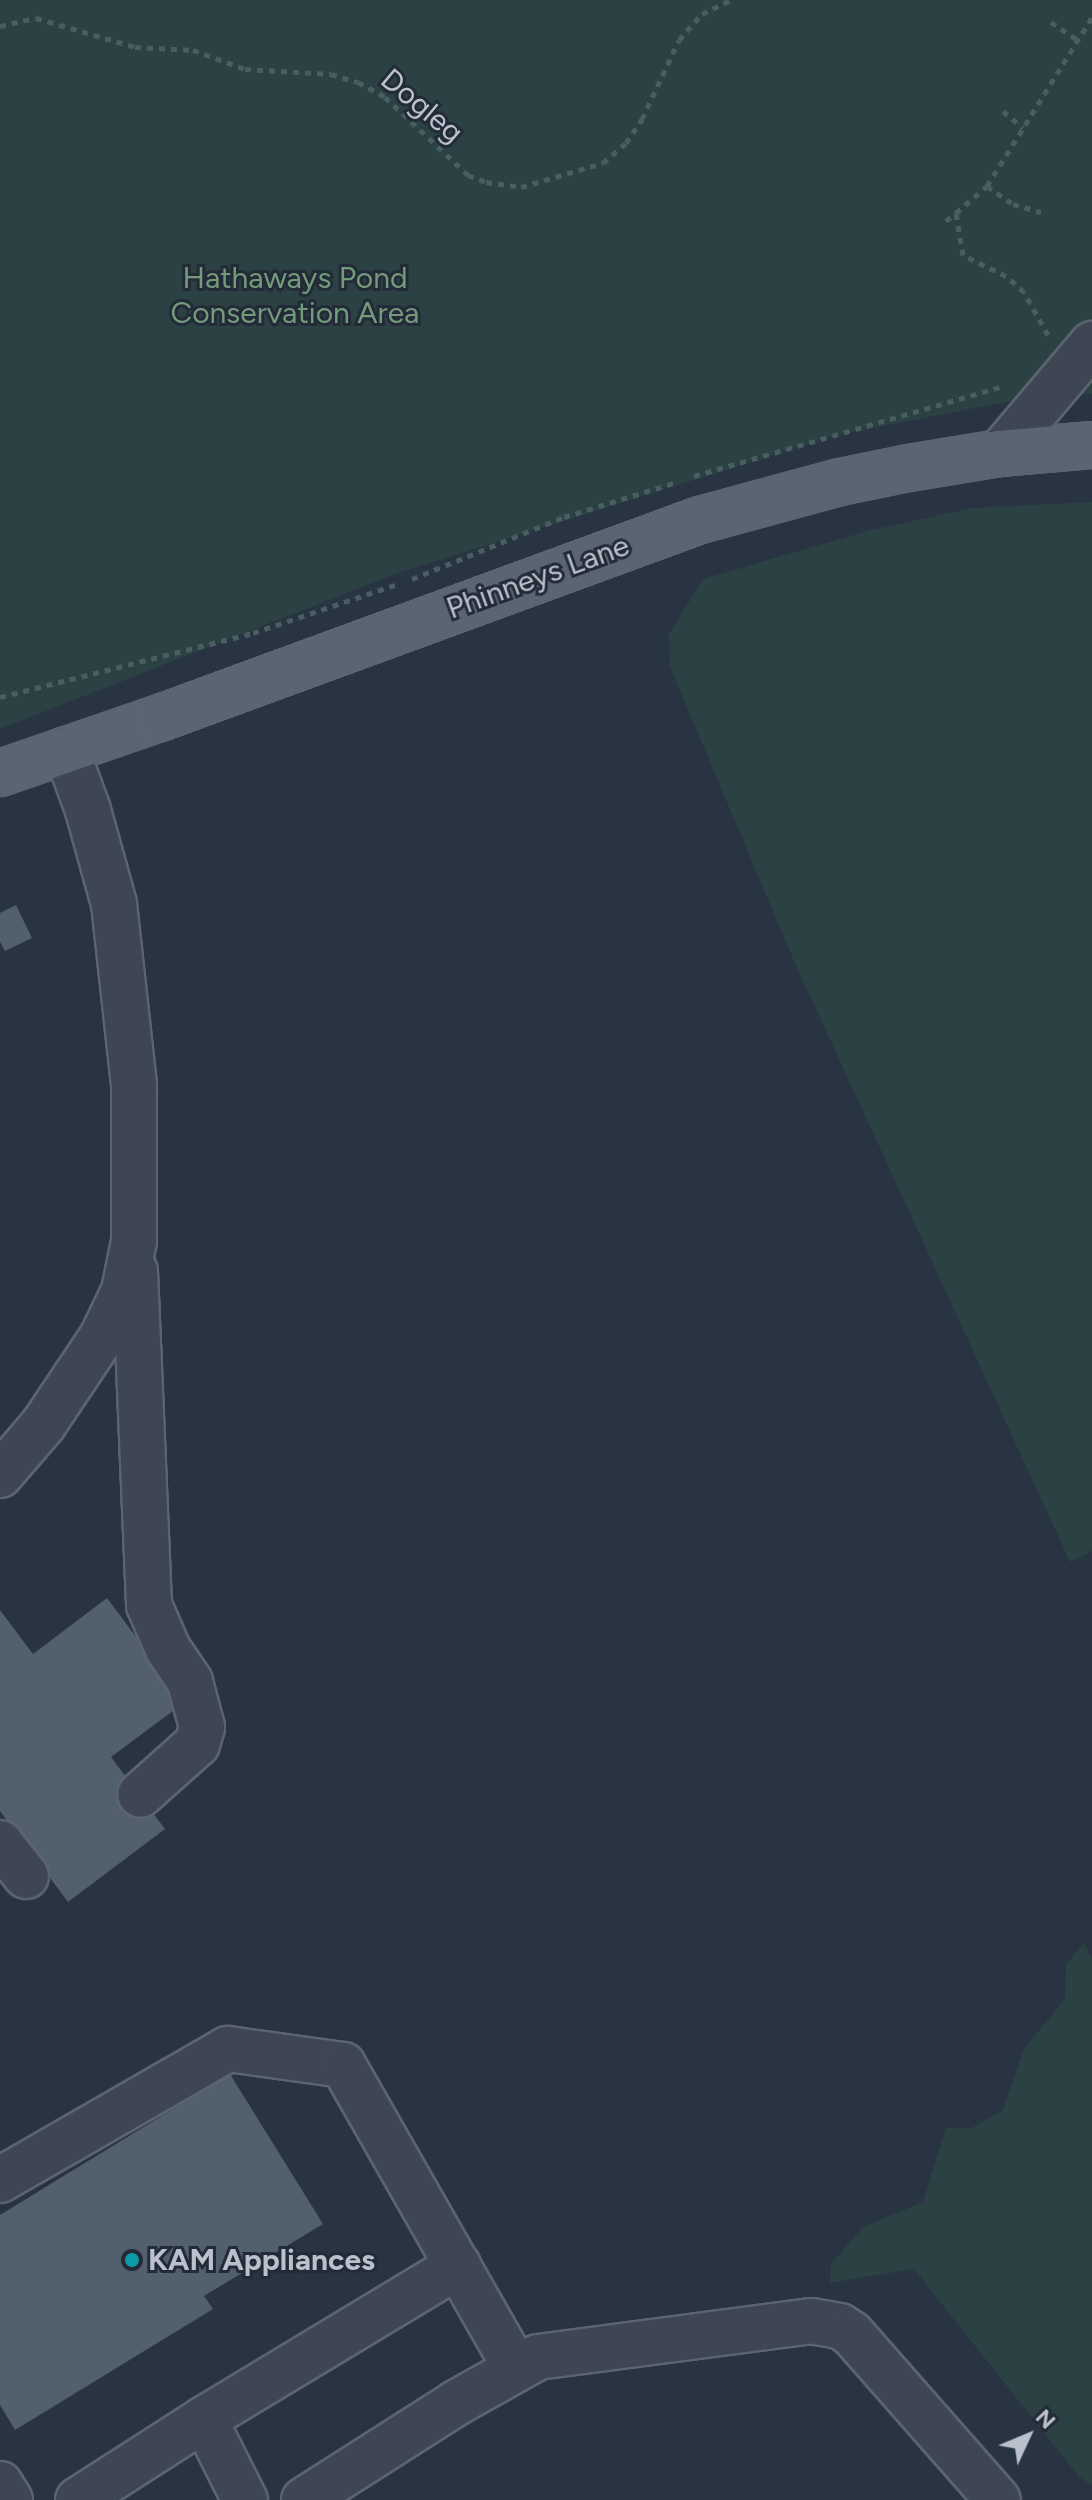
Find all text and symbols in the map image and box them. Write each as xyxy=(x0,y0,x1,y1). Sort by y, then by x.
street label: Dogleg xyxy=(374,61,470,151)
park label: Hathaways Pond Conservation Area xyxy=(171,260,419,330)
street label: Phinneys Lane xyxy=(442,527,634,627)
place label: KAM Appliances xyxy=(148,2242,375,2278)
marker: KAM Appliances xyxy=(123,2251,141,2269)
north arrow xyxy=(988,2396,1068,2476)
text: N xyxy=(1030,2403,1061,2434)

